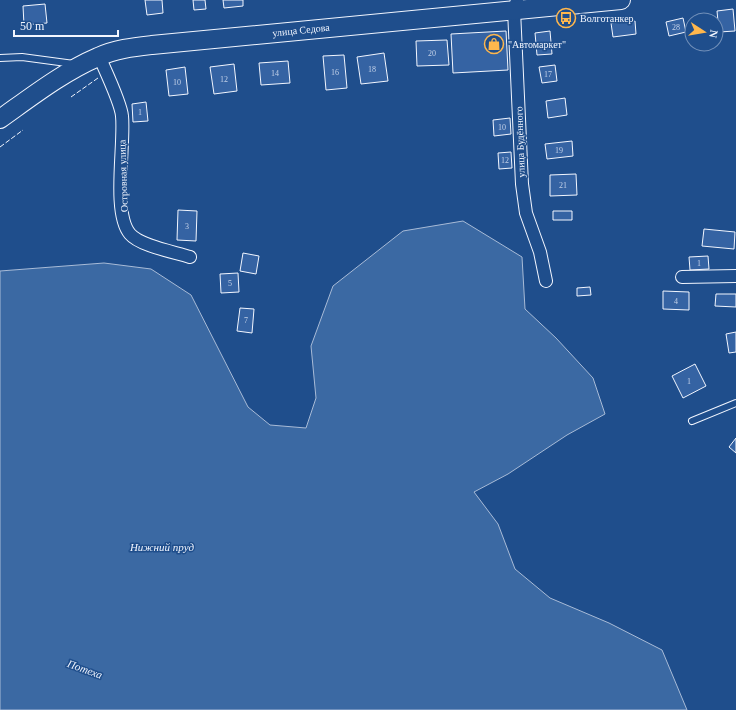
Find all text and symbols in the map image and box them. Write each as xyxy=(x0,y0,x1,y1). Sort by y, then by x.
bus stop icon: Волготанкер xyxy=(555,7,577,29)
scale bar xyxy=(14,12,118,38)
north arrow xyxy=(684,12,724,52)
place label: Волготанкер xyxy=(580,13,634,24)
text: 50 m xyxy=(20,19,45,33)
street label: улица Седова xyxy=(272,21,331,38)
house number: 28 xyxy=(672,23,680,32)
text: N xyxy=(707,29,720,39)
shop icon: "Автомаркет" xyxy=(483,33,505,55)
place label: "Автомаркет" xyxy=(508,39,566,50)
house number: 20 xyxy=(428,49,436,58)
house number: 18 xyxy=(368,65,376,74)
house number: 16 xyxy=(331,68,339,77)
house number: 14 xyxy=(271,69,279,78)
house number: 17 xyxy=(544,70,552,79)
house number: 12 xyxy=(220,75,228,84)
house number: 10 xyxy=(173,78,181,87)
street label: улица Будённого xyxy=(513,106,527,178)
house number: 1 xyxy=(138,108,142,117)
house number: 10 xyxy=(498,123,506,132)
street label: Островная улица xyxy=(116,139,130,212)
house number: 19 xyxy=(555,146,563,155)
house number: 12 xyxy=(501,156,509,165)
house number: 21 xyxy=(559,181,567,190)
house number: 3 xyxy=(185,222,189,231)
house number: 1 xyxy=(697,259,701,268)
house number: 5 xyxy=(228,279,232,288)
house number: 4 xyxy=(674,297,678,306)
house number: 7 xyxy=(244,316,248,325)
house number: 1 xyxy=(687,377,691,386)
water label: Нижний пруд xyxy=(129,541,195,553)
water label: Потеха xyxy=(65,657,105,681)

